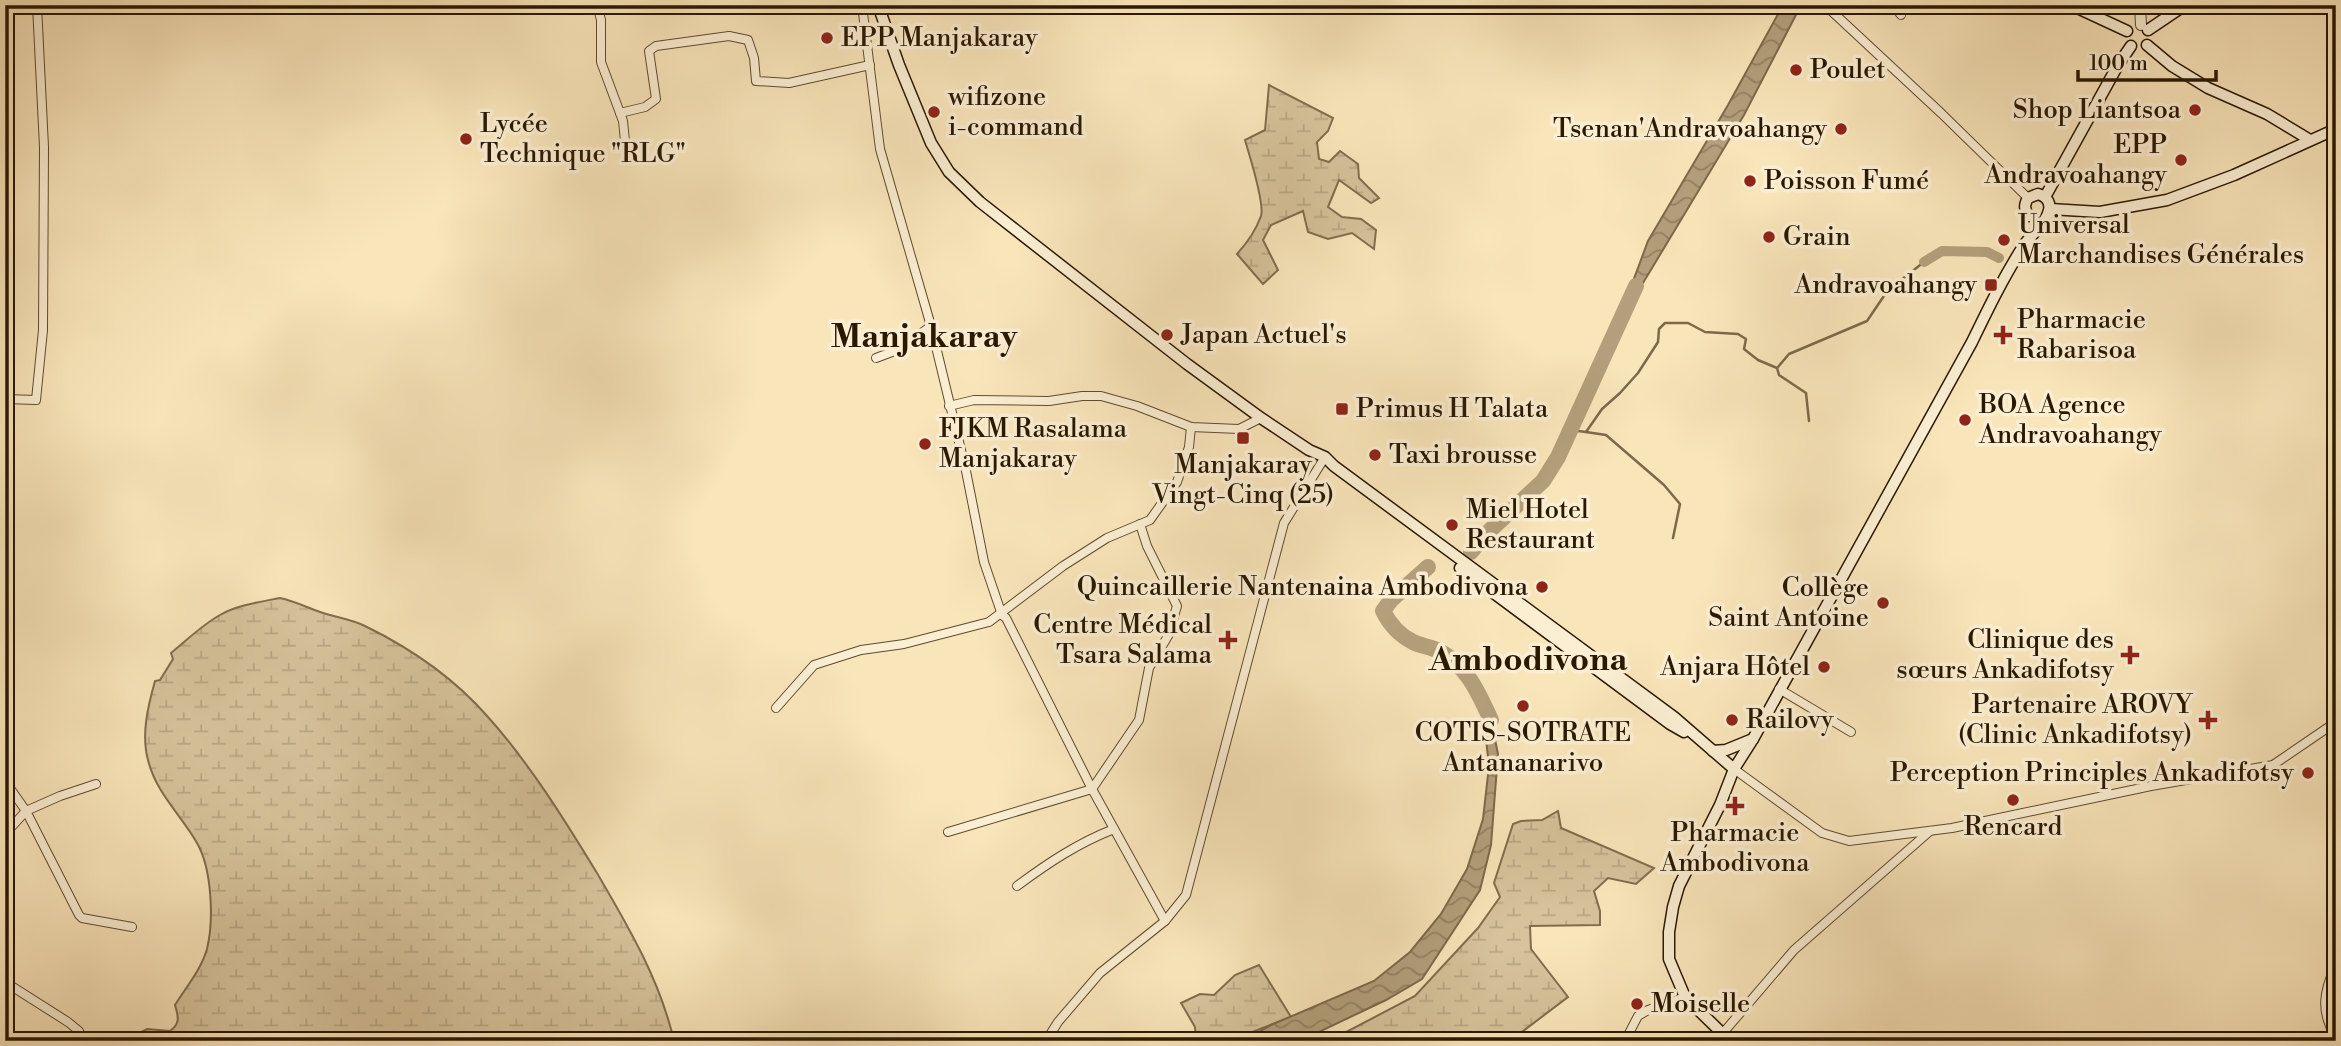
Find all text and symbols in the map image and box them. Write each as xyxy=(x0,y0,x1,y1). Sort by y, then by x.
place label: EPP Manjakaray xyxy=(841,22,1038,54)
marker: EPP Manjakaray xyxy=(819,30,835,46)
scale bar xyxy=(2078,38,2217,82)
text: 100 m xyxy=(2089,51,2148,77)
place label: Poulet xyxy=(1810,54,1885,86)
marker: Poulet xyxy=(1788,62,1804,78)
place label: wifizone i-command xyxy=(947,81,1084,143)
place label: Shop Liantsoa xyxy=(2013,94,2182,126)
marker: Shop Liantsoa xyxy=(2187,102,2203,118)
marker: wifizone i-command xyxy=(926,104,942,120)
place label: Lycée Technique "RLG" xyxy=(480,108,686,170)
place label: Tsenan'Andravoahangy xyxy=(1553,113,1827,145)
marker: Tsenan'Andravoahangy xyxy=(1833,121,1849,137)
place label: EPP Andravoahangy xyxy=(1983,129,2167,191)
marker: Lycée Technique "RLG" xyxy=(458,131,474,147)
marker: EPP Andravoahangy xyxy=(2173,152,2189,168)
place label: Poisson Fumé xyxy=(1764,165,1929,197)
marker: Poisson Fumé xyxy=(1742,173,1758,189)
place label: Universal Marchandises Générales xyxy=(2018,209,2304,271)
place label: Grain xyxy=(1783,221,1851,253)
marker: Grain xyxy=(1761,229,1777,245)
marker: Universal Marchandises Générales xyxy=(1996,232,2012,248)
place label: Andravoahangy xyxy=(1793,269,1977,301)
marker: Andravoahangy xyxy=(1983,277,1999,293)
place label: Pharmacie Rabarisoa xyxy=(2017,304,2146,366)
district label: Manjakaray xyxy=(831,317,1018,358)
place label: Japan Actuel's xyxy=(1180,319,1347,351)
marker: Japan Actuel's xyxy=(1159,327,1175,343)
marker: Pharmacie Rabarisoa xyxy=(1995,327,2011,343)
place label: BOA Agence Andravoahangy xyxy=(1978,389,2162,451)
place label: Primus H Talata xyxy=(1356,393,1549,425)
marker: Primus H Talata xyxy=(1334,401,1350,417)
marker: BOA Agence Andravoahangy xyxy=(1957,412,1973,428)
place label: FJKM Rasalama Manjakaray xyxy=(939,413,1128,475)
marker: Manjakaray Vingt-Cinq (25) xyxy=(1235,430,1251,446)
marker: FJKM Rasalama Manjakaray xyxy=(917,436,933,452)
place label: Taxi brousse xyxy=(1389,439,1537,471)
marker: Taxi brousse xyxy=(1367,447,1383,463)
place label: Manjakaray Vingt-Cinq (25) xyxy=(1151,449,1334,511)
place label: Miel Hotel Restaurant xyxy=(1466,494,1595,556)
marker: Miel Hotel Restaurant xyxy=(1444,517,1460,533)
place label: Quincaillerie Nantenaina Ambodivona xyxy=(1077,571,1529,603)
place label: Collège Saint Antoine xyxy=(1708,572,1869,634)
marker: Quincaillerie Nantenaina Ambodivona xyxy=(1534,579,1550,595)
marker: Collège Saint Antoine xyxy=(1875,595,1891,611)
place label: Centre Médical Tsara Salama xyxy=(1033,609,1213,671)
place label: Clinique des sœurs Ankadifotsy xyxy=(1896,624,2114,686)
marker: Centre Médical Tsara Salama xyxy=(1218,630,1238,650)
district label: Ambodivona xyxy=(1428,640,1628,681)
marker: Clinique des sœurs Ankadifotsy xyxy=(2120,645,2140,665)
place label: Anjara Hôtel xyxy=(1659,651,1810,683)
marker: Anjara Hôtel xyxy=(1816,659,1832,675)
place label: Partenaire AROVY (Clinic Ankadifotsy) xyxy=(1958,689,2194,751)
marker: COTIS-SOTRATE Antananarivo xyxy=(1515,698,1531,714)
place label: Railovy xyxy=(1746,704,1834,736)
marker: Partenaire AROVY (Clinic Ankadifotsy) xyxy=(2198,710,2218,730)
marker: Railovy xyxy=(1724,712,1740,728)
place label: COTIS-SOTRATE Antananarivo xyxy=(1415,717,1631,779)
place label: Perception Principles Ankadifotsy xyxy=(1890,757,2294,789)
marker: Perception Principles Ankadifotsy xyxy=(2300,765,2316,781)
marker: Rencard xyxy=(2005,792,2021,808)
marker: Pharmacie Ambodivona xyxy=(1727,798,1743,814)
place label: Rencard xyxy=(1964,811,2062,843)
place label: Pharmacie Ambodivona xyxy=(1660,817,1810,879)
place label: Moiselle xyxy=(1651,988,1750,1020)
marker: Moiselle xyxy=(1629,996,1645,1012)

